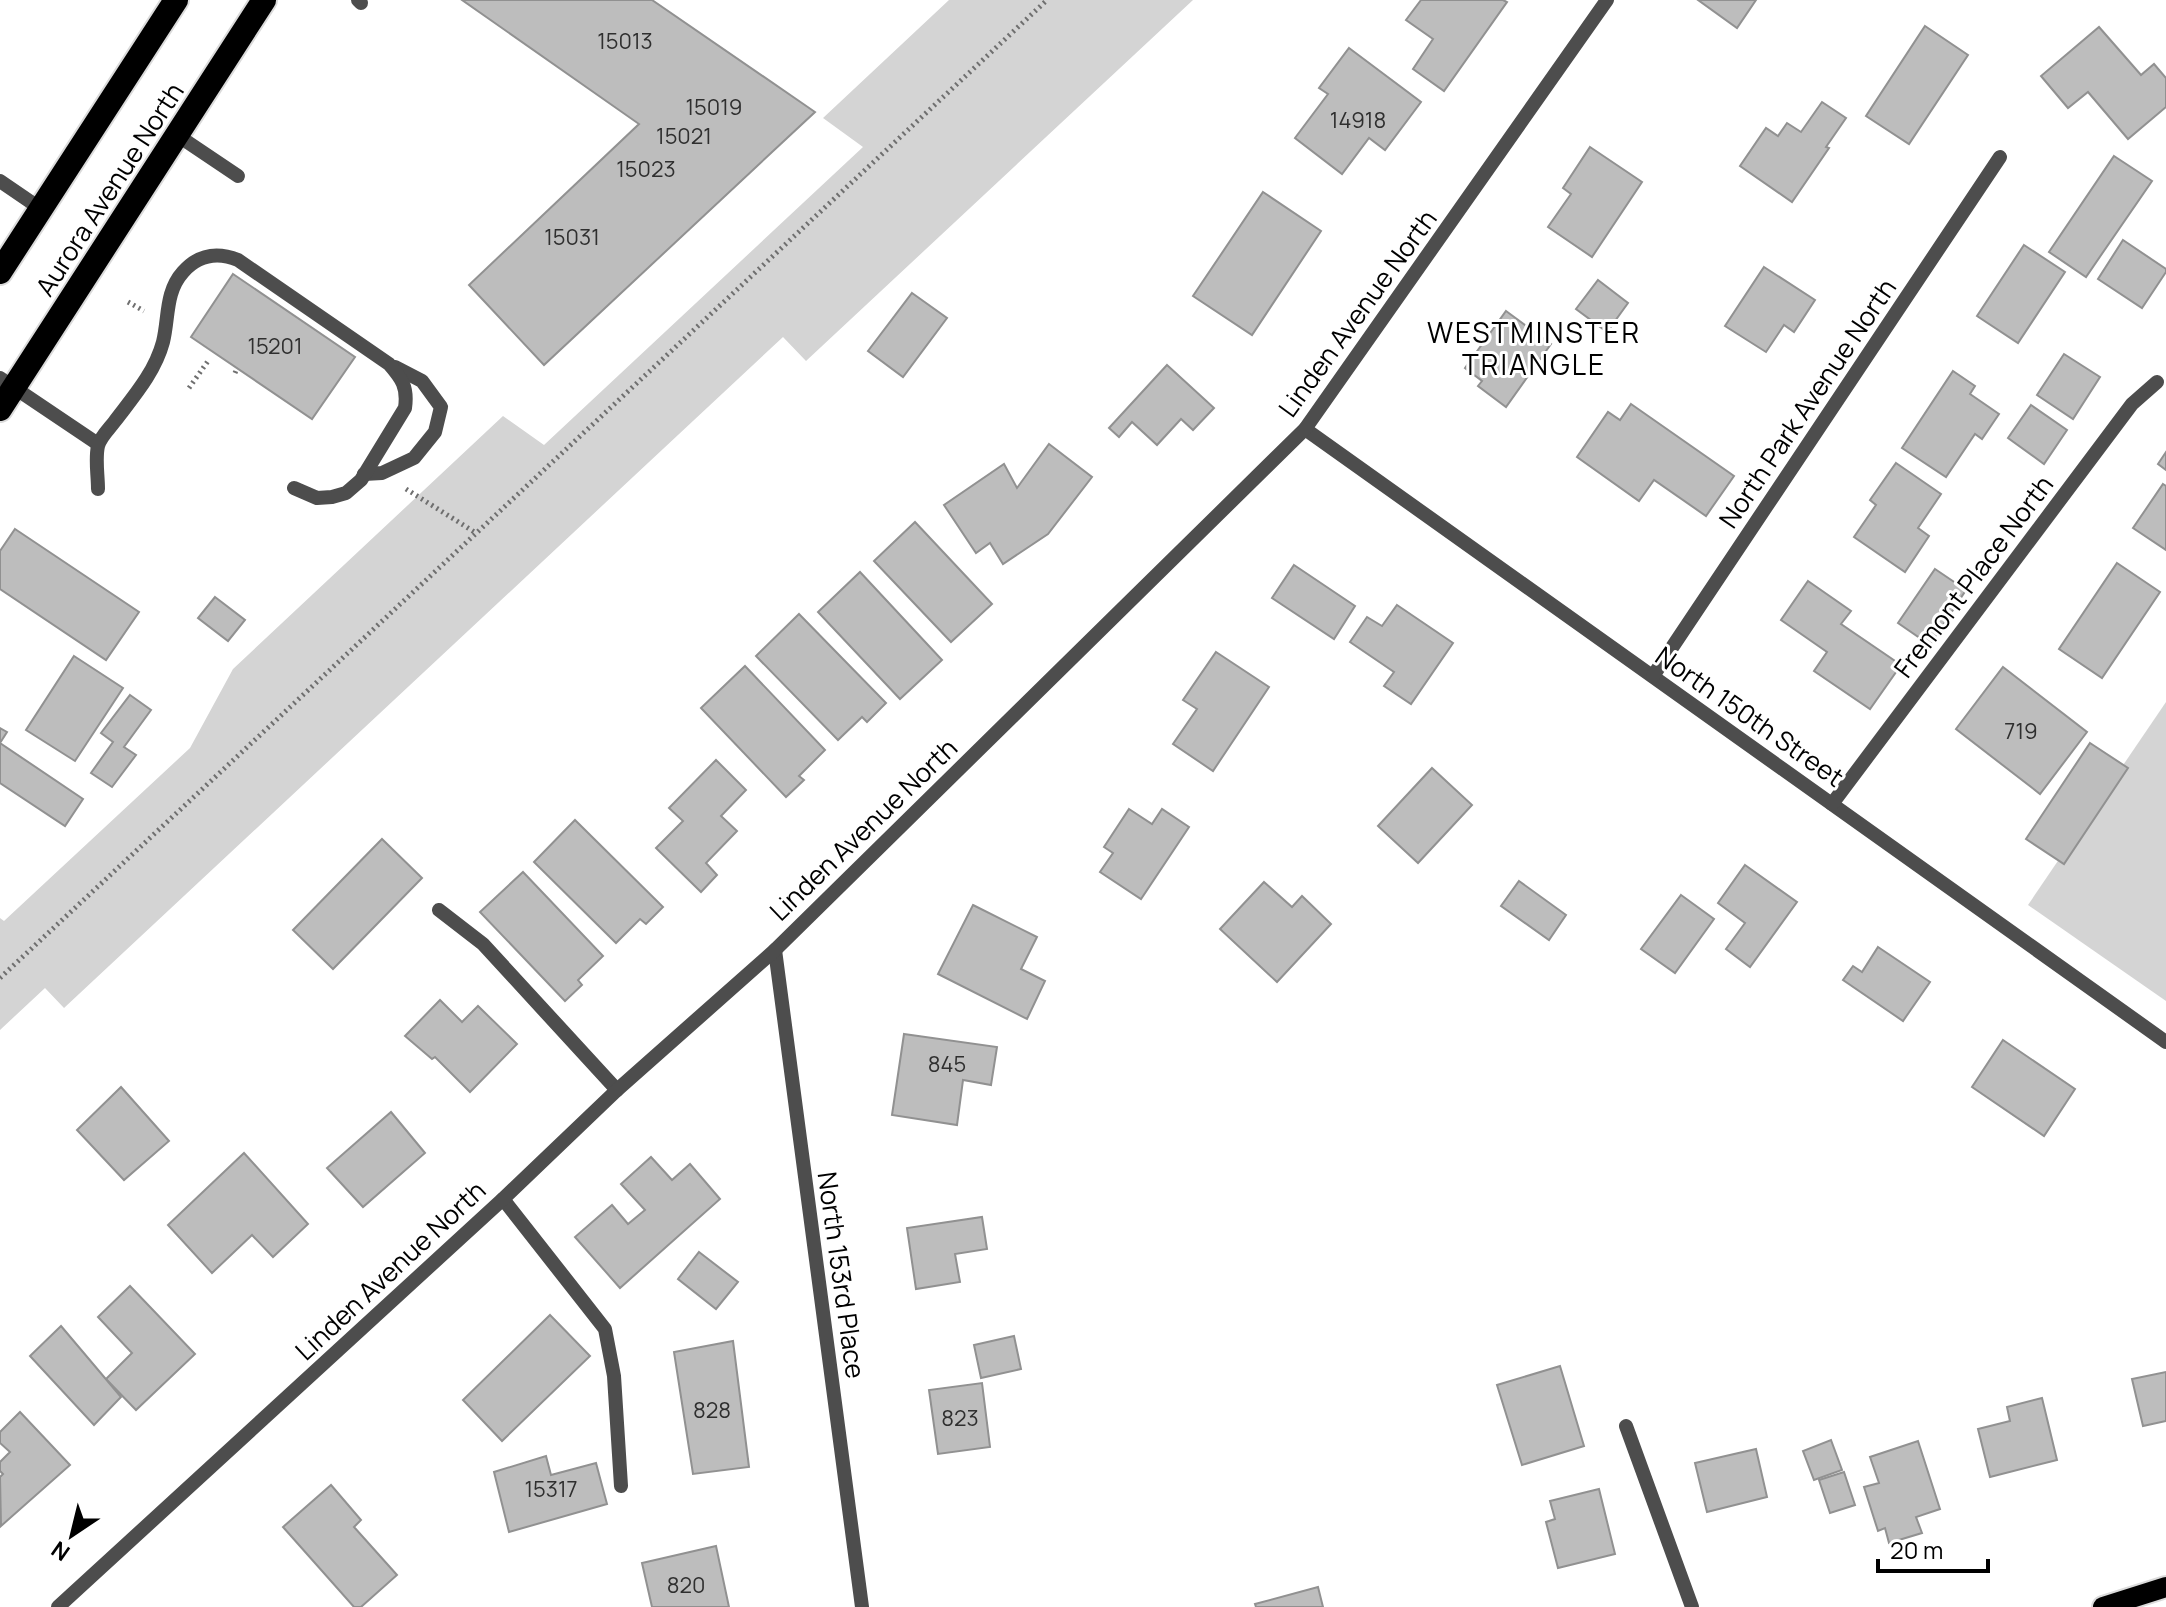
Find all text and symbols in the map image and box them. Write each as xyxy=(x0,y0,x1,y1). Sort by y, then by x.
house number: 15013 xyxy=(597,26,653,56)
street label: Aurora Avenue North xyxy=(26,75,192,303)
house number: 15019 xyxy=(686,92,742,122)
house number: 14918 xyxy=(1330,105,1386,135)
house number: 15021 xyxy=(656,121,712,151)
house number: 15023 xyxy=(616,154,676,184)
street label: Linden Avenue North xyxy=(1269,202,1445,424)
house number: 15031 xyxy=(544,222,600,252)
street label: North Park Avenue North xyxy=(1710,271,1904,535)
district label: WESTMINSTER TRIANGLE xyxy=(1427,313,1641,383)
house number: 15201 xyxy=(247,331,303,361)
street label: Fremont Place North xyxy=(1885,468,2061,684)
street label: North 150th Street xyxy=(1649,638,1851,794)
house number: 719 xyxy=(2004,716,2038,746)
street label: Linden Avenue North xyxy=(761,730,965,928)
house number: 845 xyxy=(928,1049,966,1079)
street label: North 153rd Place xyxy=(810,1169,874,1381)
street label: Linden Avenue North xyxy=(287,1172,493,1368)
house number: 828 xyxy=(693,1395,731,1425)
house number: 823 xyxy=(941,1403,979,1433)
house number: 15317 xyxy=(524,1474,578,1504)
north arrow xyxy=(32,1495,112,1575)
scale bar xyxy=(1878,1523,1988,1573)
text: 20 m xyxy=(1890,1533,1943,1566)
text: N xyxy=(45,1535,76,1568)
house number: 820 xyxy=(667,1570,705,1600)

